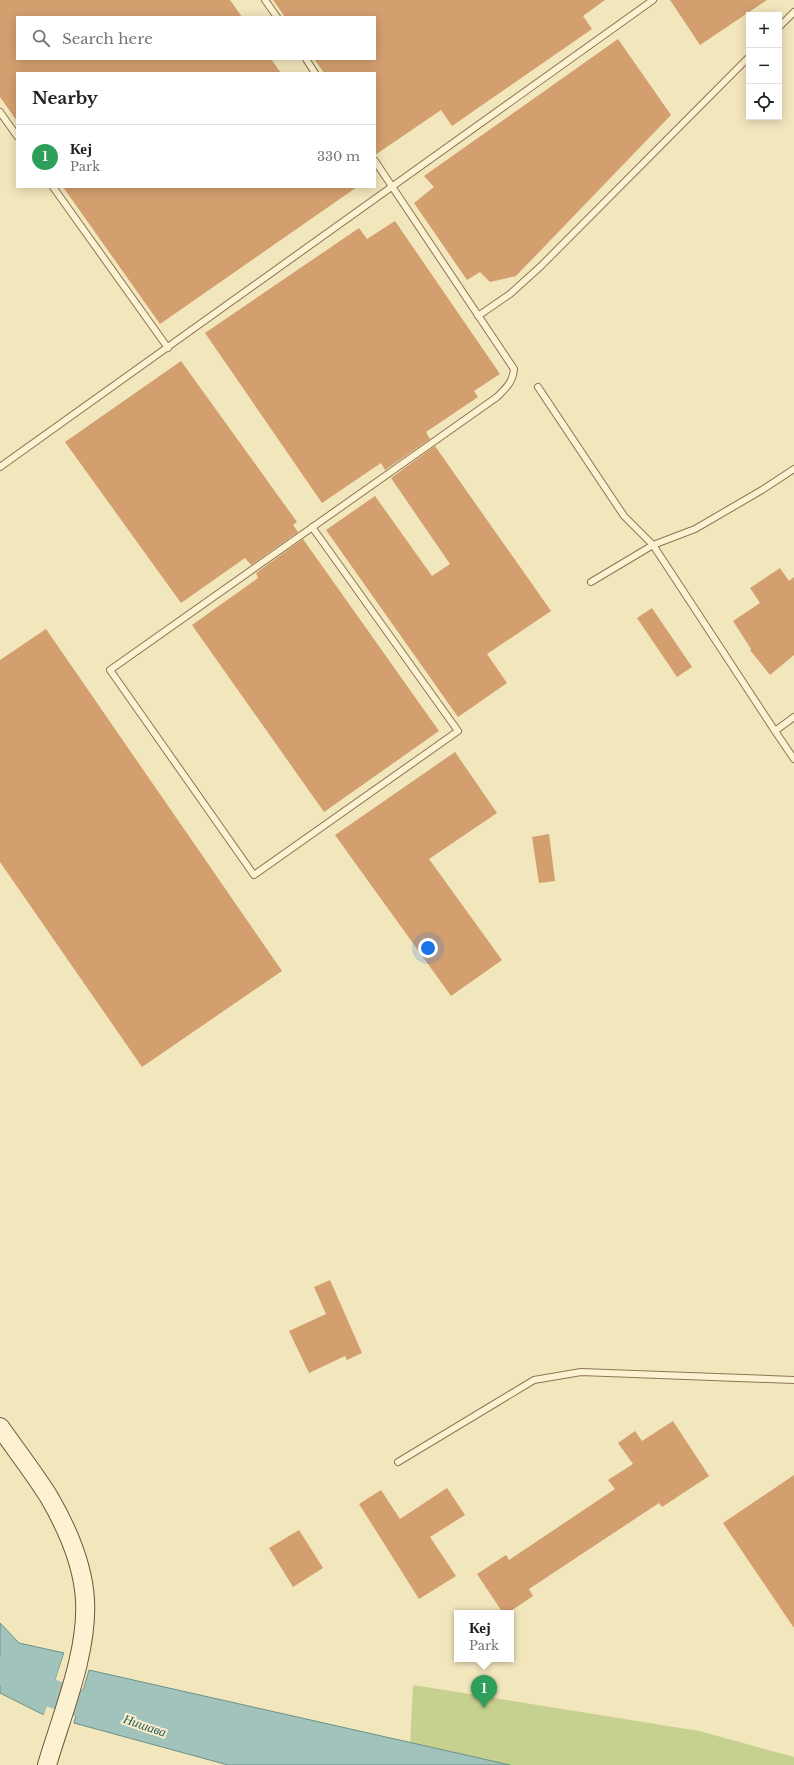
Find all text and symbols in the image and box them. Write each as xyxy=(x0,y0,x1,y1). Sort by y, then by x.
map controls xyxy=(746,12,782,120)
button: + xyxy=(746,12,782,48)
search box xyxy=(16,16,376,60)
icon: search xyxy=(30,27,52,49)
text: Search here xyxy=(62,29,153,48)
button: − xyxy=(746,48,782,84)
button: locate xyxy=(746,84,782,120)
text: Nearby xyxy=(32,88,98,109)
text: Кеј xyxy=(70,139,92,158)
text: 1 xyxy=(42,148,48,165)
text: 330 m xyxy=(317,148,360,165)
text: Park xyxy=(70,158,100,175)
your location xyxy=(418,938,438,958)
popup xyxy=(454,1610,514,1662)
text: Кеј xyxy=(469,1618,491,1637)
text: Park xyxy=(469,1637,499,1654)
pin: 1 xyxy=(471,1675,497,1708)
water label: Нишава xyxy=(120,1710,169,1741)

